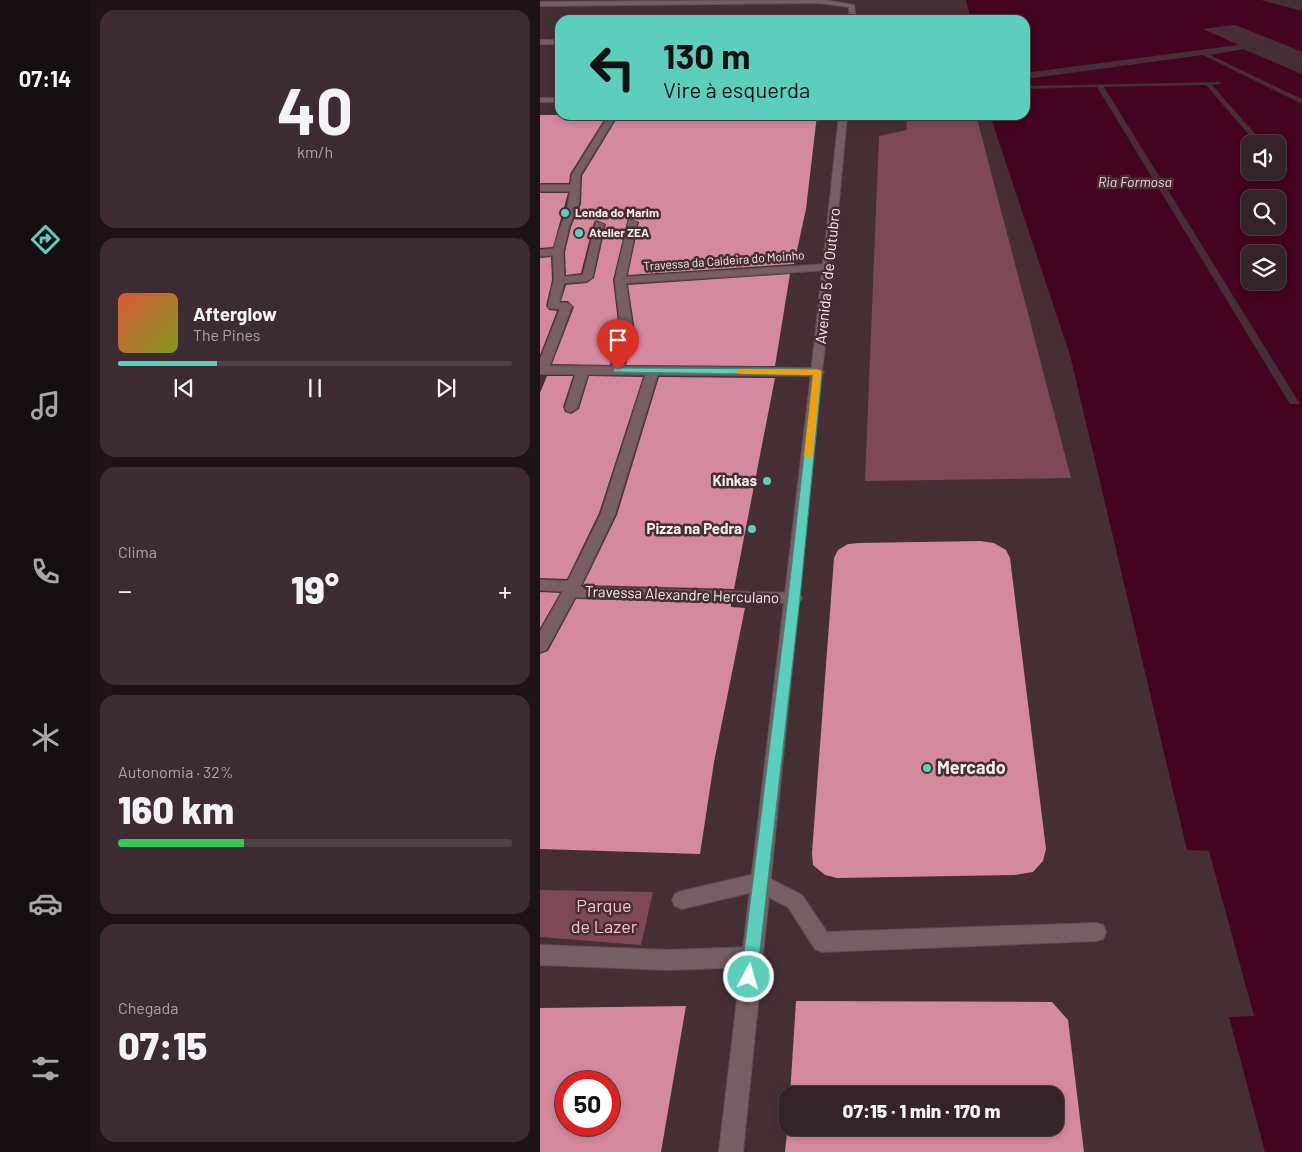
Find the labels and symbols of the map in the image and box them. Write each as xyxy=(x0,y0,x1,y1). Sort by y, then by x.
water label: Ria Formosa xyxy=(1098,173,1172,190)
place label: Lenda do Marim xyxy=(575,205,659,219)
marker: Lenda do Marim xyxy=(559,207,571,219)
street label: Avenida 5 de Outubro xyxy=(811,207,843,345)
place label: Atelier ZEA xyxy=(589,225,649,239)
marker: Atelier ZEA xyxy=(573,227,585,239)
street label: Travessa da Caldeira do Moinho xyxy=(643,247,805,273)
pin xyxy=(597,319,639,370)
place label: Kinkas xyxy=(712,471,757,489)
marker: Kinkas xyxy=(761,475,773,487)
place label: Pizza na Pedra xyxy=(647,519,742,537)
marker: Pizza na Pedra xyxy=(746,523,758,535)
street label: Travessa Alexandre Herculano xyxy=(585,582,779,606)
place label: Mercado xyxy=(937,756,1006,778)
marker: Mercado xyxy=(921,762,933,774)
park label: Parque de Lazer xyxy=(571,894,638,937)
position arrow xyxy=(722,950,774,1002)
speed limit sign: 50 xyxy=(555,1071,620,1136)

